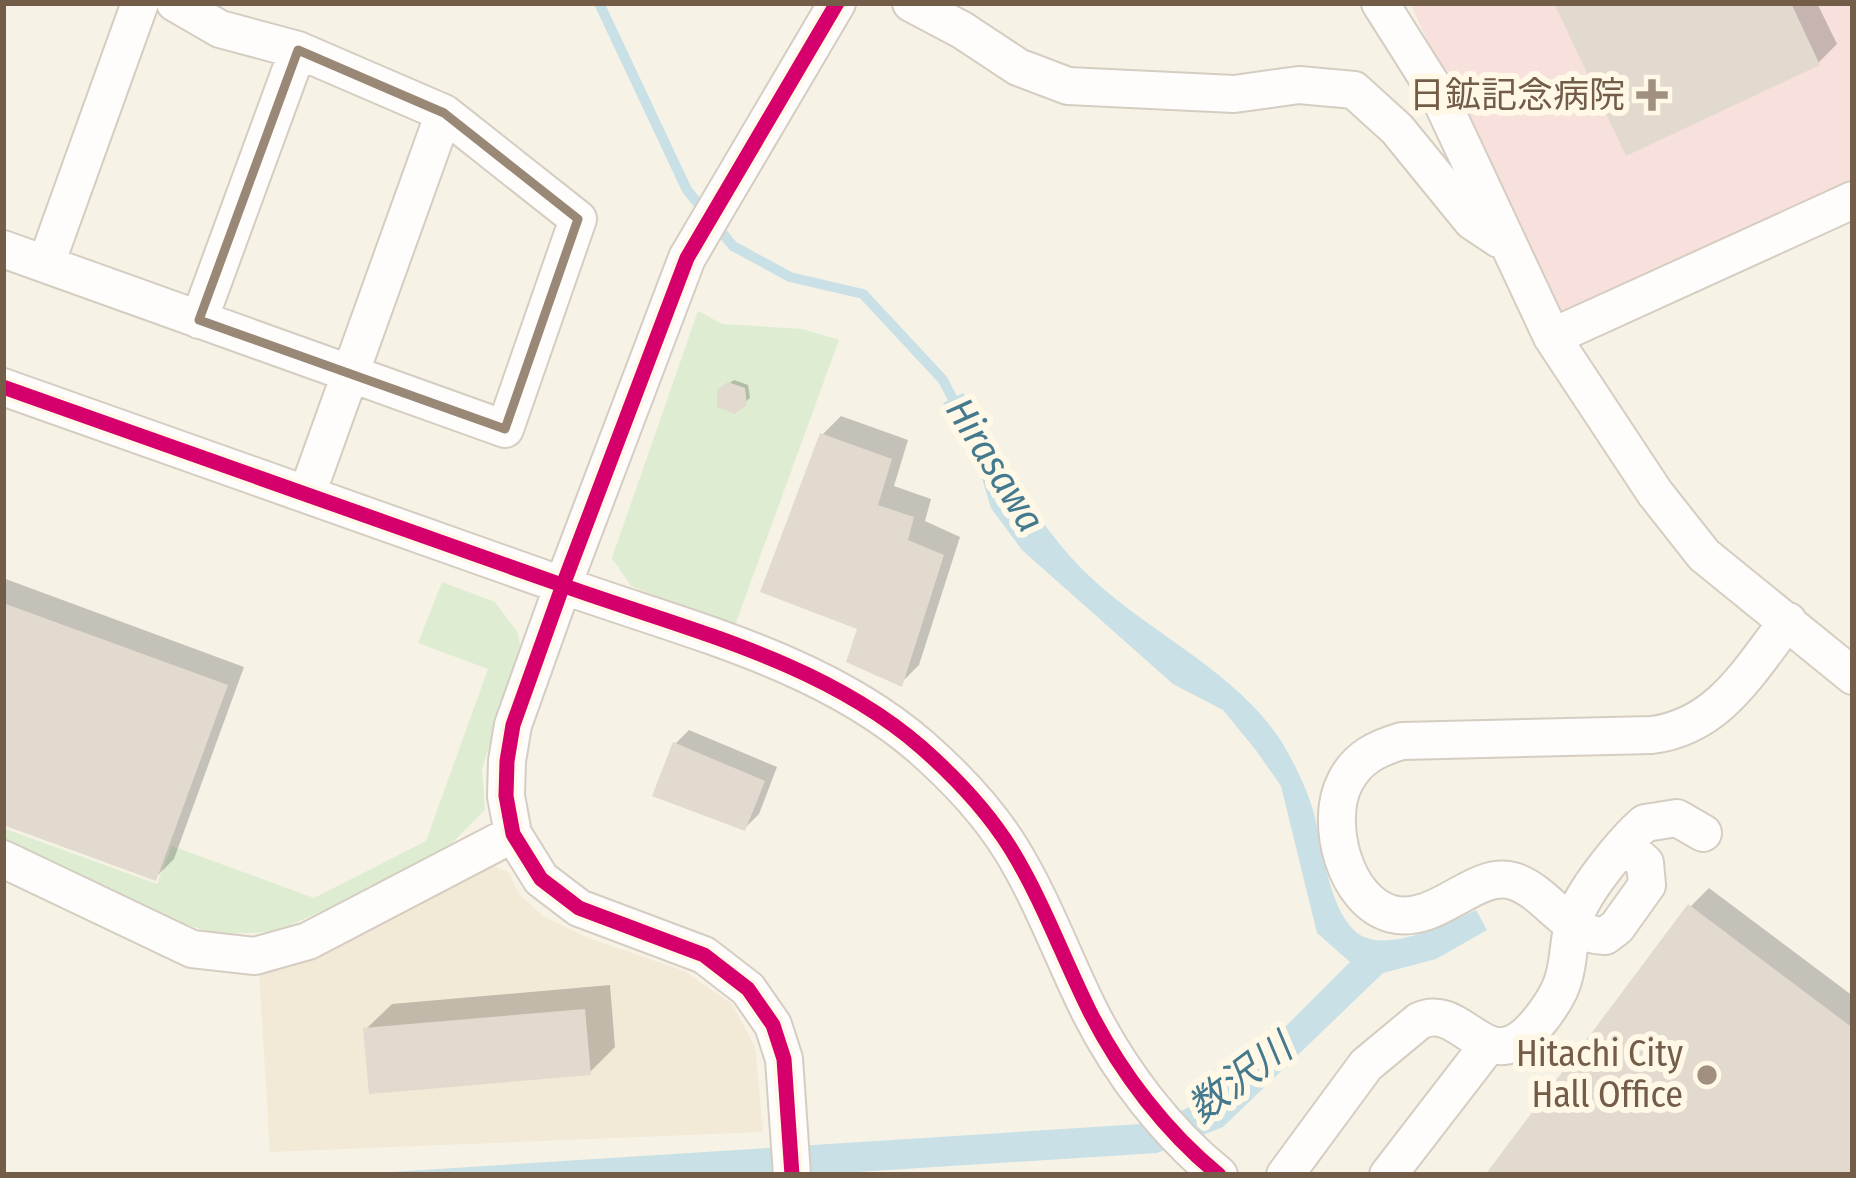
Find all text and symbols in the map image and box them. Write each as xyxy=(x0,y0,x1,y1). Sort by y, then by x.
place label: 日鉱記念病院 xyxy=(1409,73,1625,117)
marker: 日鉱記念病院 xyxy=(1636,79,1668,111)
water label: Hirasawa xyxy=(936,390,1054,540)
water label: 数沢川 xyxy=(1179,1022,1304,1132)
place label: Hitachi City Hall Office xyxy=(1516,1032,1683,1117)
marker: Hitachi City Hall Office xyxy=(1694,1062,1720,1088)

